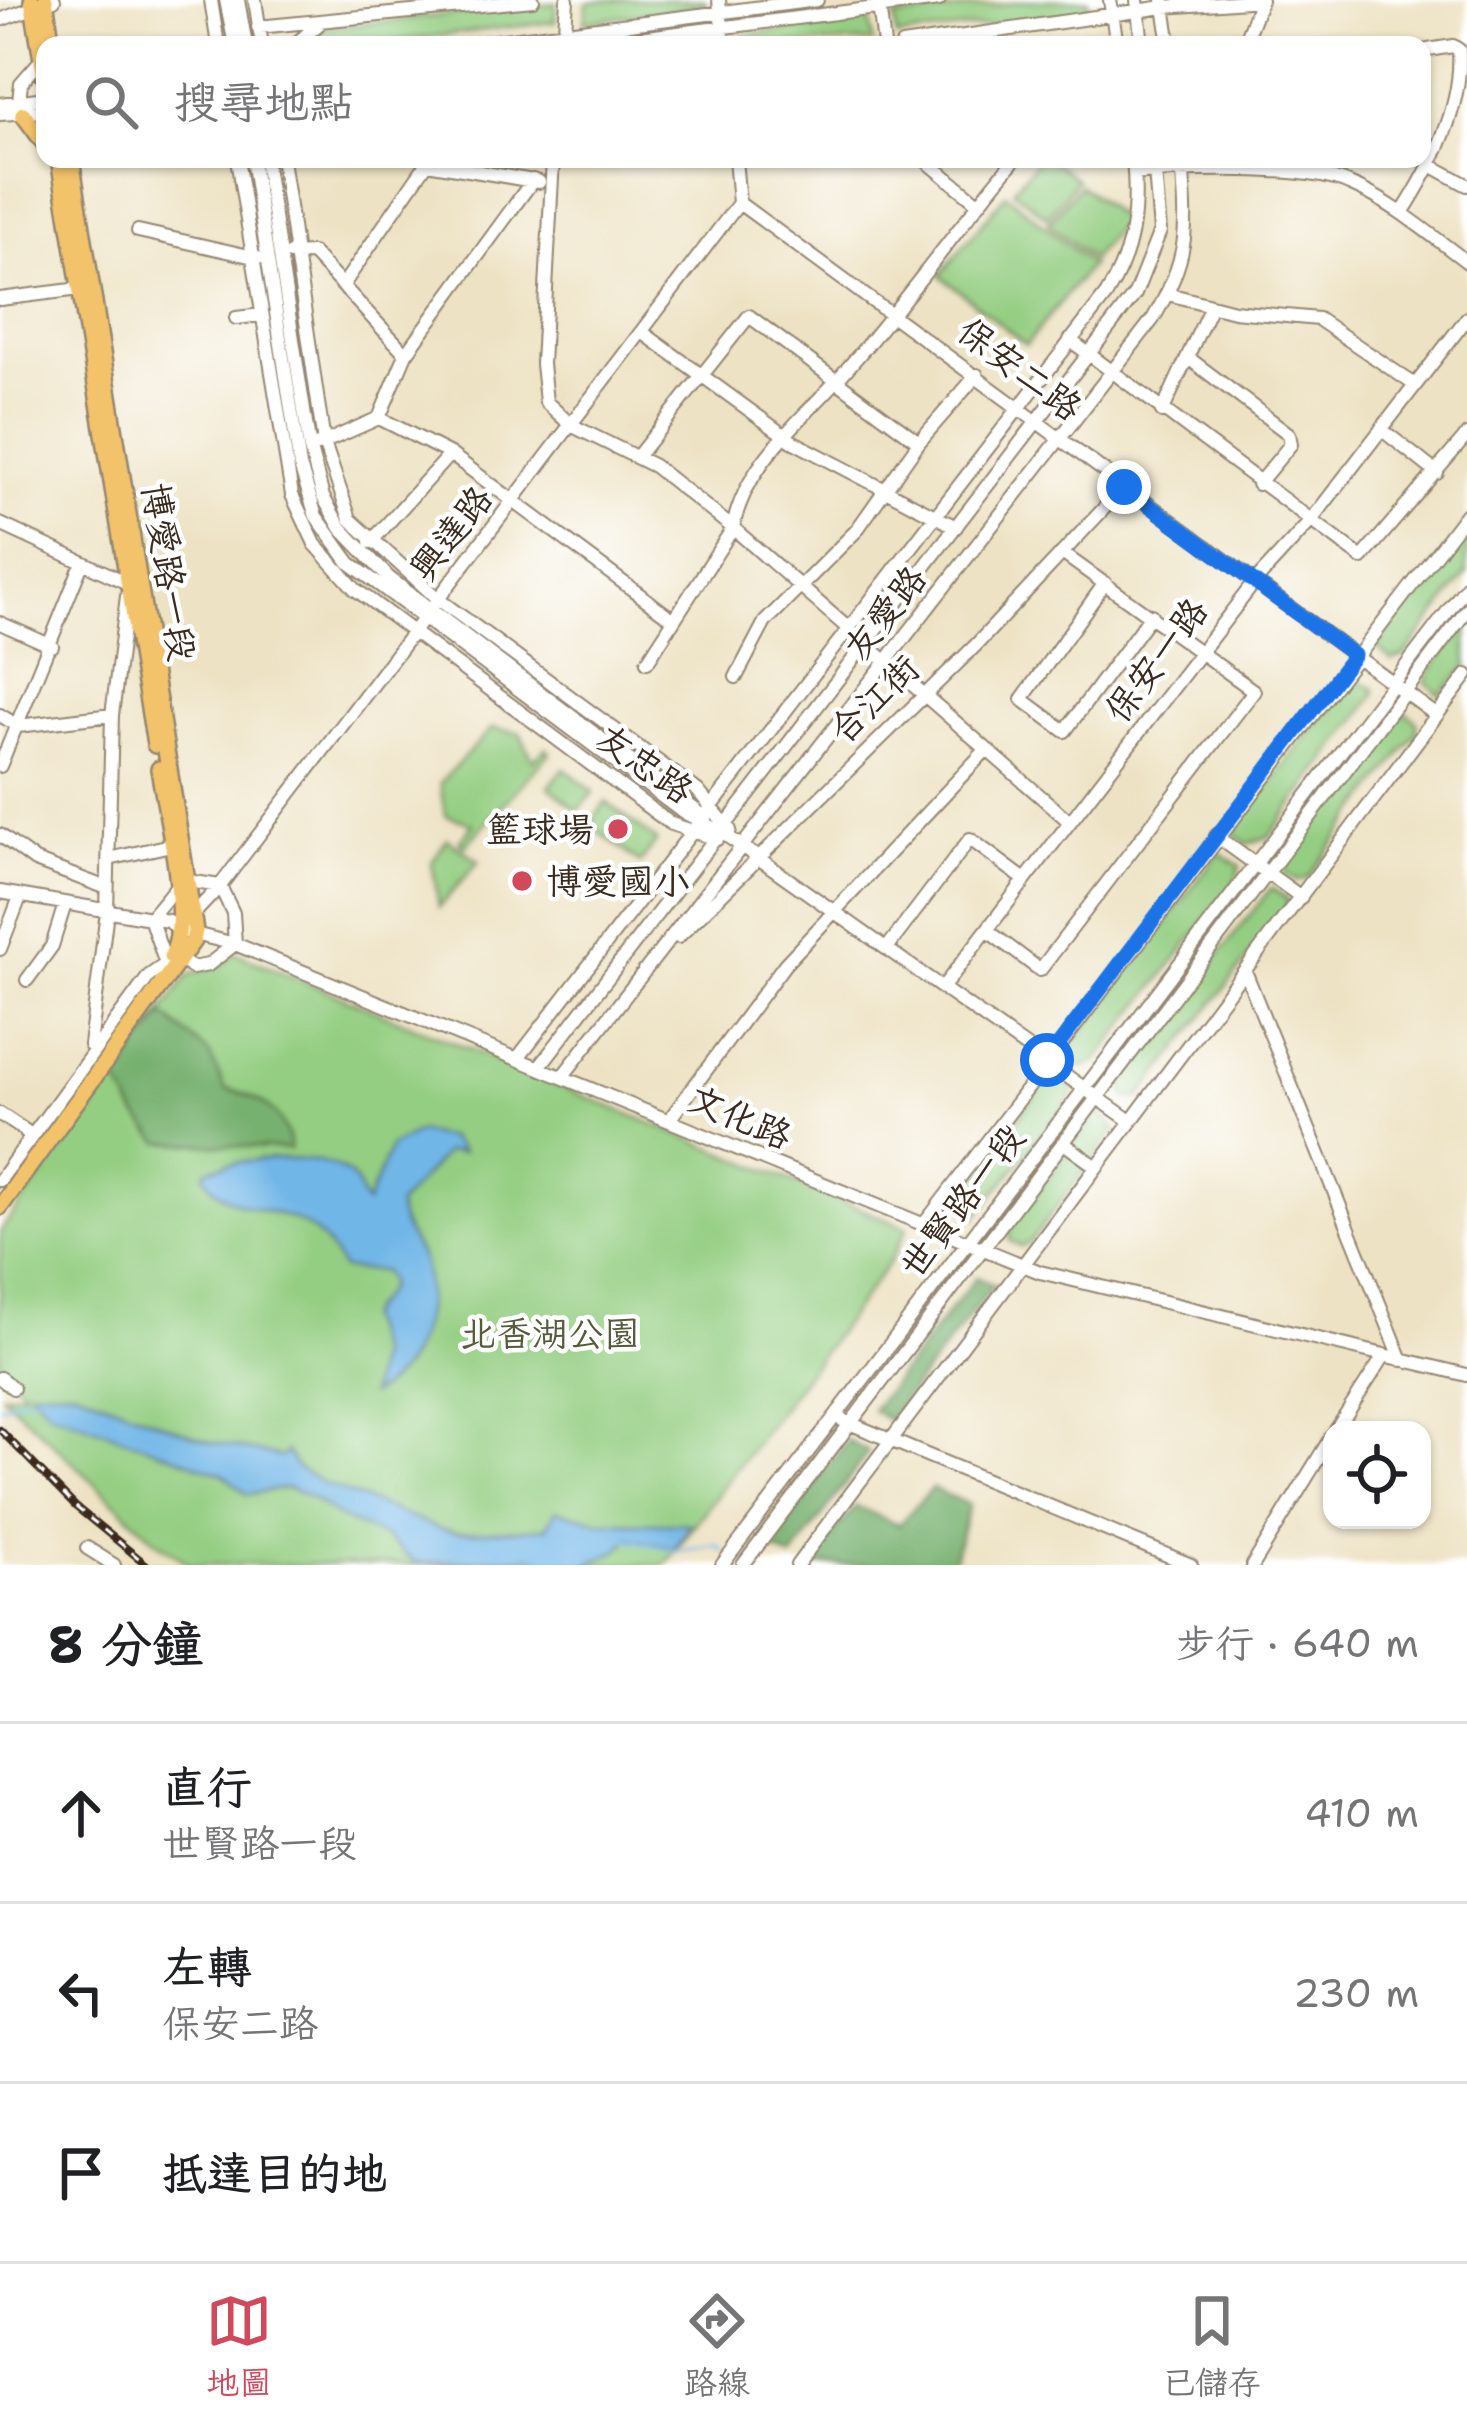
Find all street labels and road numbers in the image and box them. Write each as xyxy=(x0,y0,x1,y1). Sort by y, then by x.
street label: 保安二路 xyxy=(948,306,1092,432)
street label: 興達路 xyxy=(398,475,504,591)
street label: 博愛路一段 xyxy=(131,479,207,665)
street label: 友愛路 xyxy=(832,555,938,671)
street label: 保安一路 xyxy=(1093,588,1219,732)
street label: 合江街 xyxy=(818,644,930,754)
street label: 友忠路 xyxy=(587,713,703,815)
street label: 文化路 xyxy=(681,1073,799,1161)
street label: 世賢路一段 xyxy=(888,1114,1036,1288)

